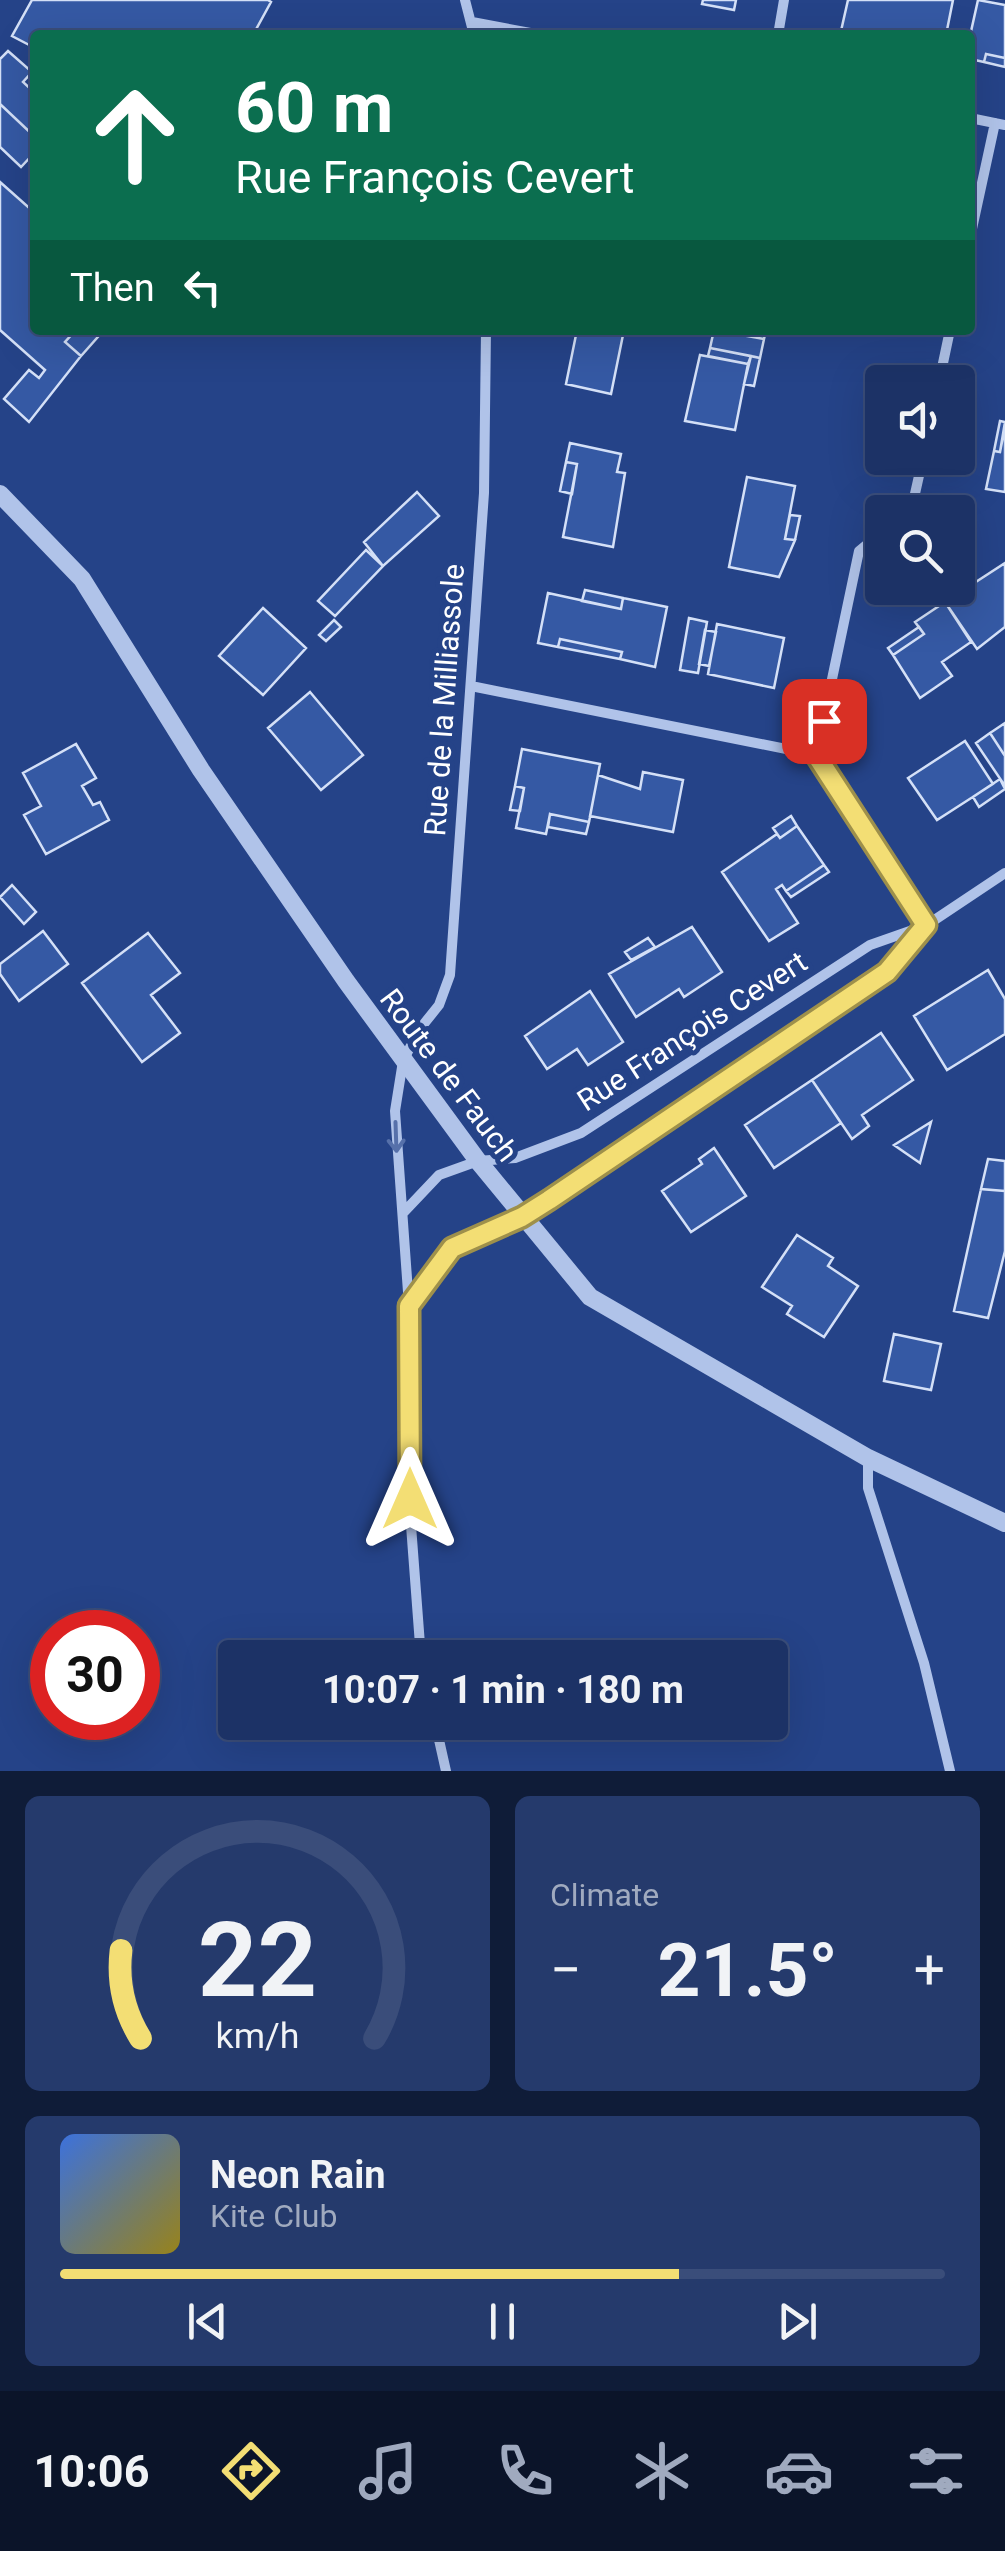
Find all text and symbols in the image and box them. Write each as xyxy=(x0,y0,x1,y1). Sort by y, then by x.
text: 60 m xyxy=(235,67,393,149)
icon: ahead xyxy=(70,70,200,200)
text: Rue François Cevert xyxy=(235,151,634,204)
icon: left xyxy=(175,260,230,315)
text: Then xyxy=(70,266,155,310)
map controls xyxy=(865,365,975,605)
button: sound xyxy=(865,365,975,475)
button: search xyxy=(865,495,975,605)
street label: Rue de la Milliassole xyxy=(417,563,471,837)
pin xyxy=(782,679,867,764)
icon: arrive xyxy=(797,694,852,749)
street label: Rue François Cevert xyxy=(571,944,813,1118)
street label: Route de Fauch xyxy=(373,982,525,1168)
one-way arrow xyxy=(387,1120,406,1152)
position arrow xyxy=(358,1447,462,1551)
speed limit sign: 30 xyxy=(30,1610,160,1740)
text: 10:07 · 1 min · 180 m xyxy=(322,1668,684,1712)
text: Climate xyxy=(550,1876,659,1914)
text: 22 xyxy=(198,1900,317,2021)
text: 21.5° xyxy=(658,1926,838,2014)
text: − xyxy=(550,1938,581,2002)
text: + xyxy=(914,1938,945,2002)
text: km/h xyxy=(216,2015,299,2057)
text: Neon Rain xyxy=(210,2153,386,2197)
text: Kite Club xyxy=(210,2197,337,2235)
icon: previous xyxy=(180,2294,235,2349)
icon: pause xyxy=(475,2294,530,2349)
icon: next xyxy=(770,2294,825,2349)
icon: directions xyxy=(216,2436,286,2506)
icon: music xyxy=(353,2436,423,2506)
icon: phone xyxy=(490,2436,560,2506)
icon: climate xyxy=(627,2436,697,2506)
icon: car xyxy=(764,2436,834,2506)
icon: filters xyxy=(901,2436,971,2506)
text: 10:06 xyxy=(34,2445,149,2498)

